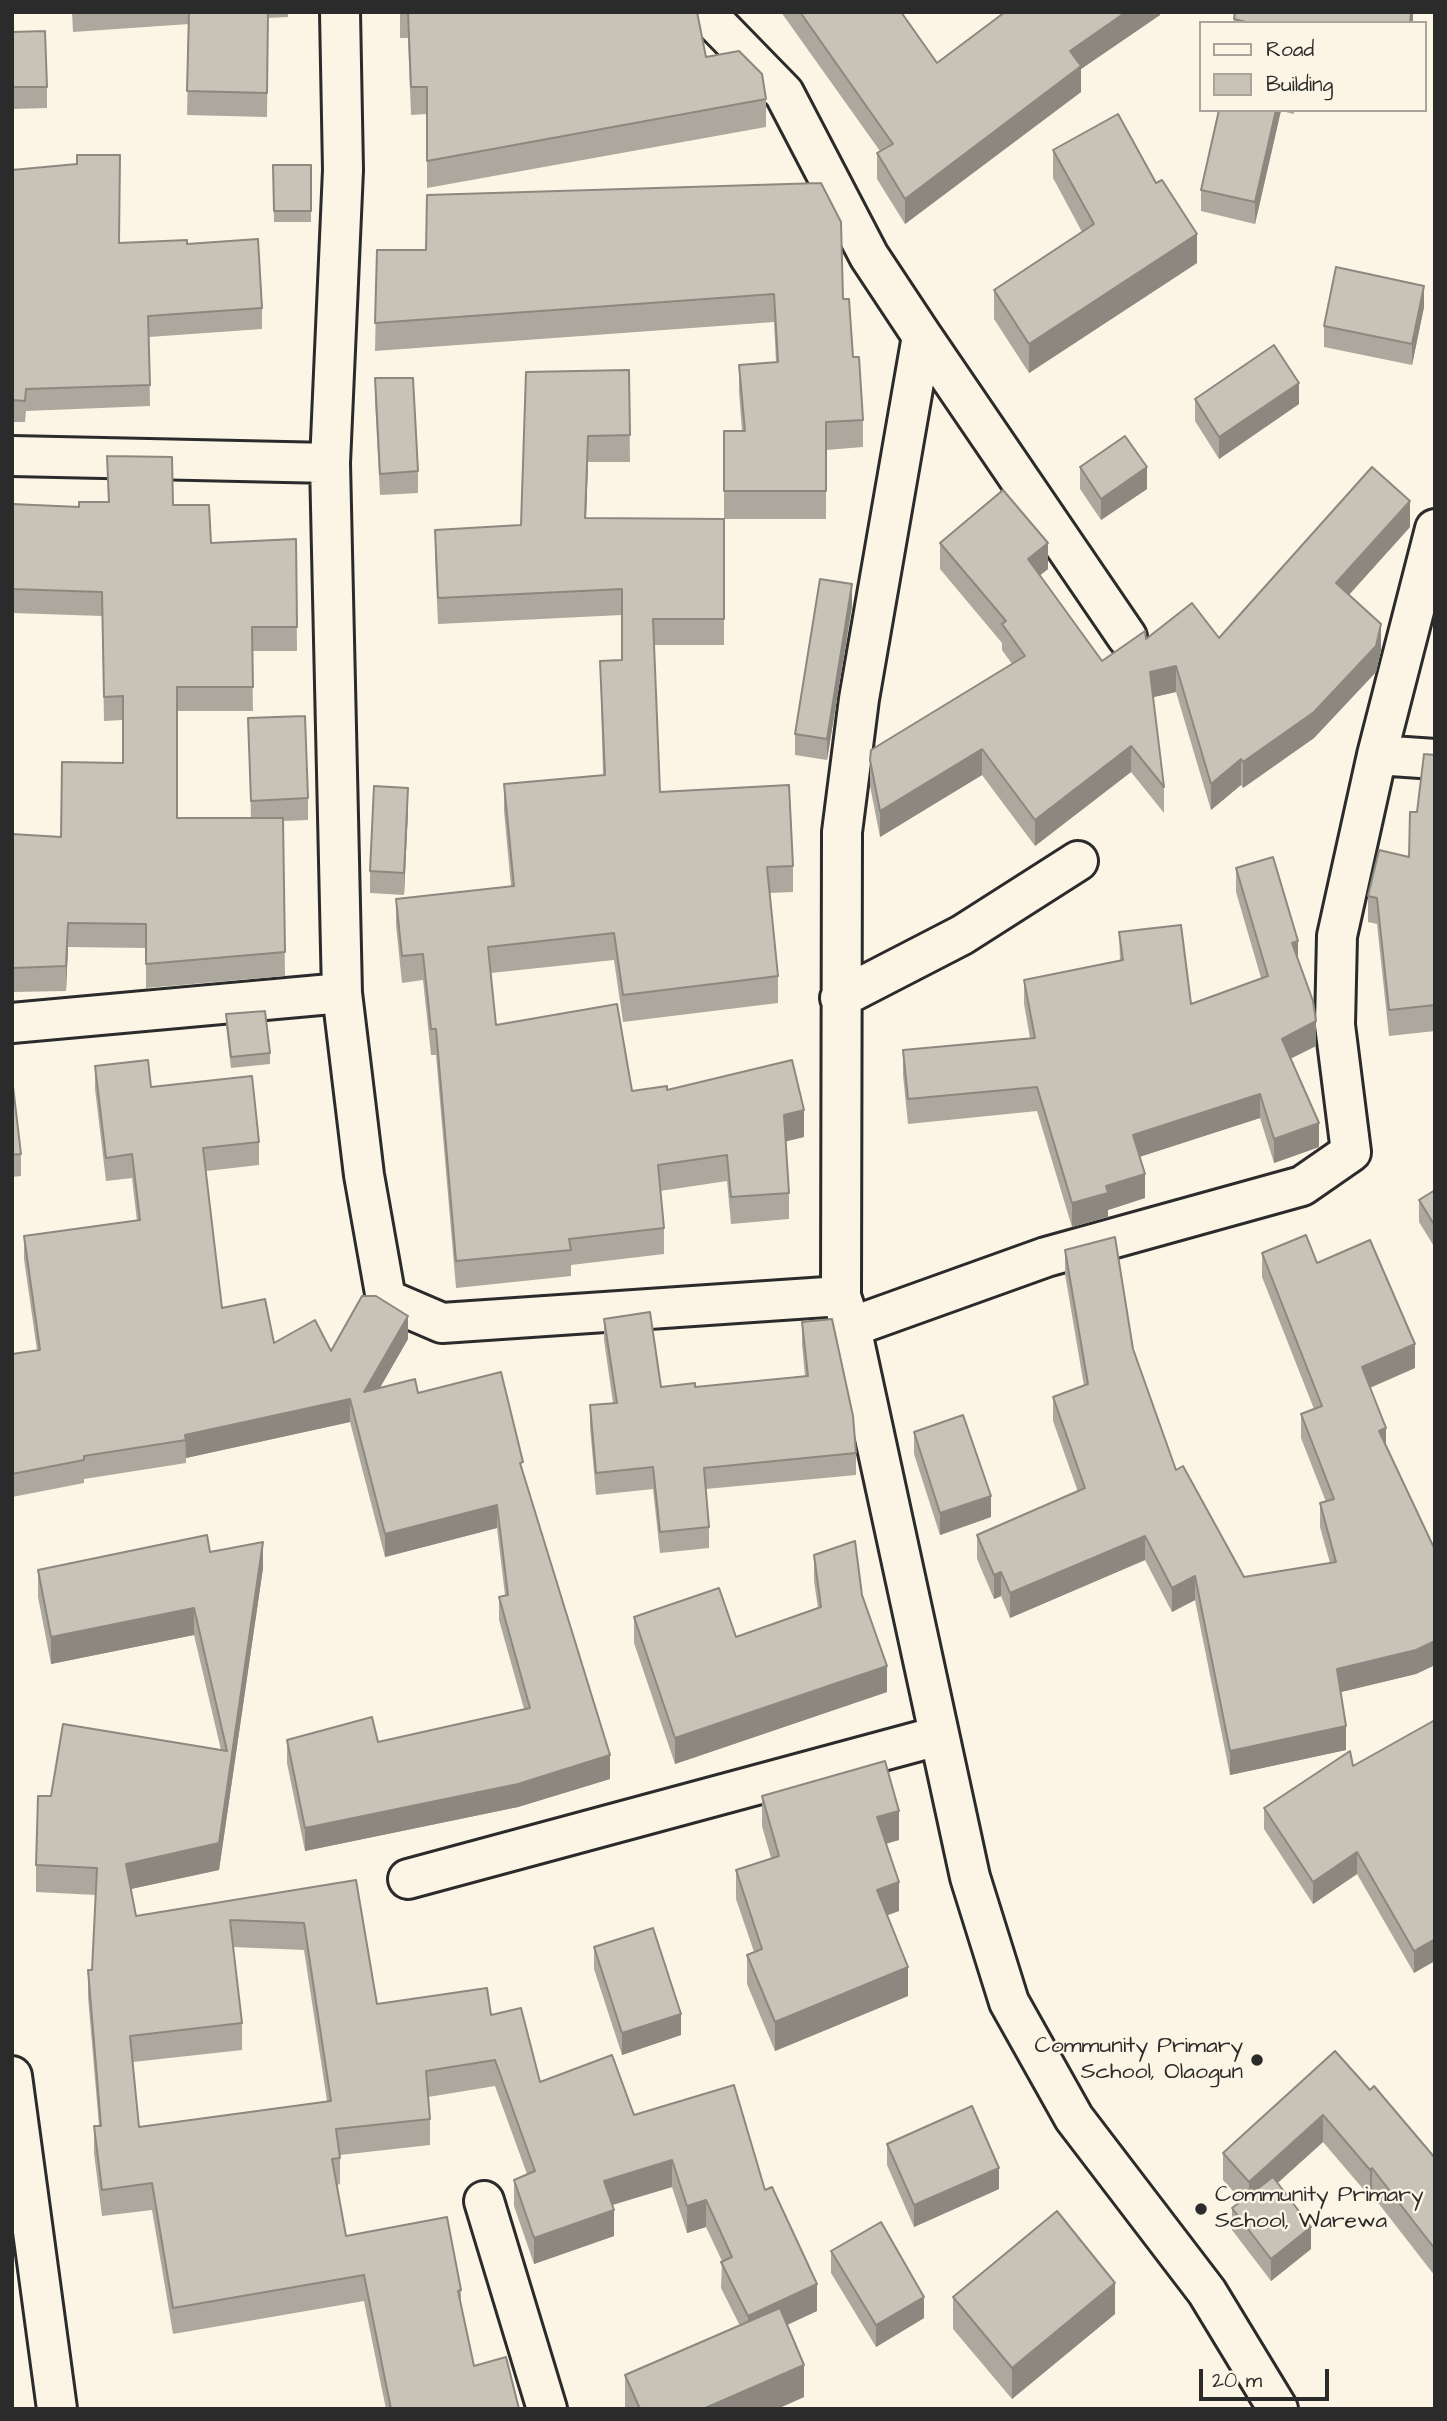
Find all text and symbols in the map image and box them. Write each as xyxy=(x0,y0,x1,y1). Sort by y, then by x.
legend xyxy=(1198,21,1426,112)
text: Road xyxy=(1266,35,1314,64)
text: Building xyxy=(1266,70,1333,99)
place label: Community Primary School, Olaogun xyxy=(1034,2033,1243,2087)
marker: Community Primary School, Olaogun xyxy=(1249,2052,1265,2068)
place label: Community Primary School, Warewa xyxy=(1215,2182,1424,2236)
marker: Community Primary School, Warewa xyxy=(1193,2201,1209,2217)
scale bar xyxy=(1202,2354,1332,2398)
text: 20 m xyxy=(1212,2366,1262,2395)

